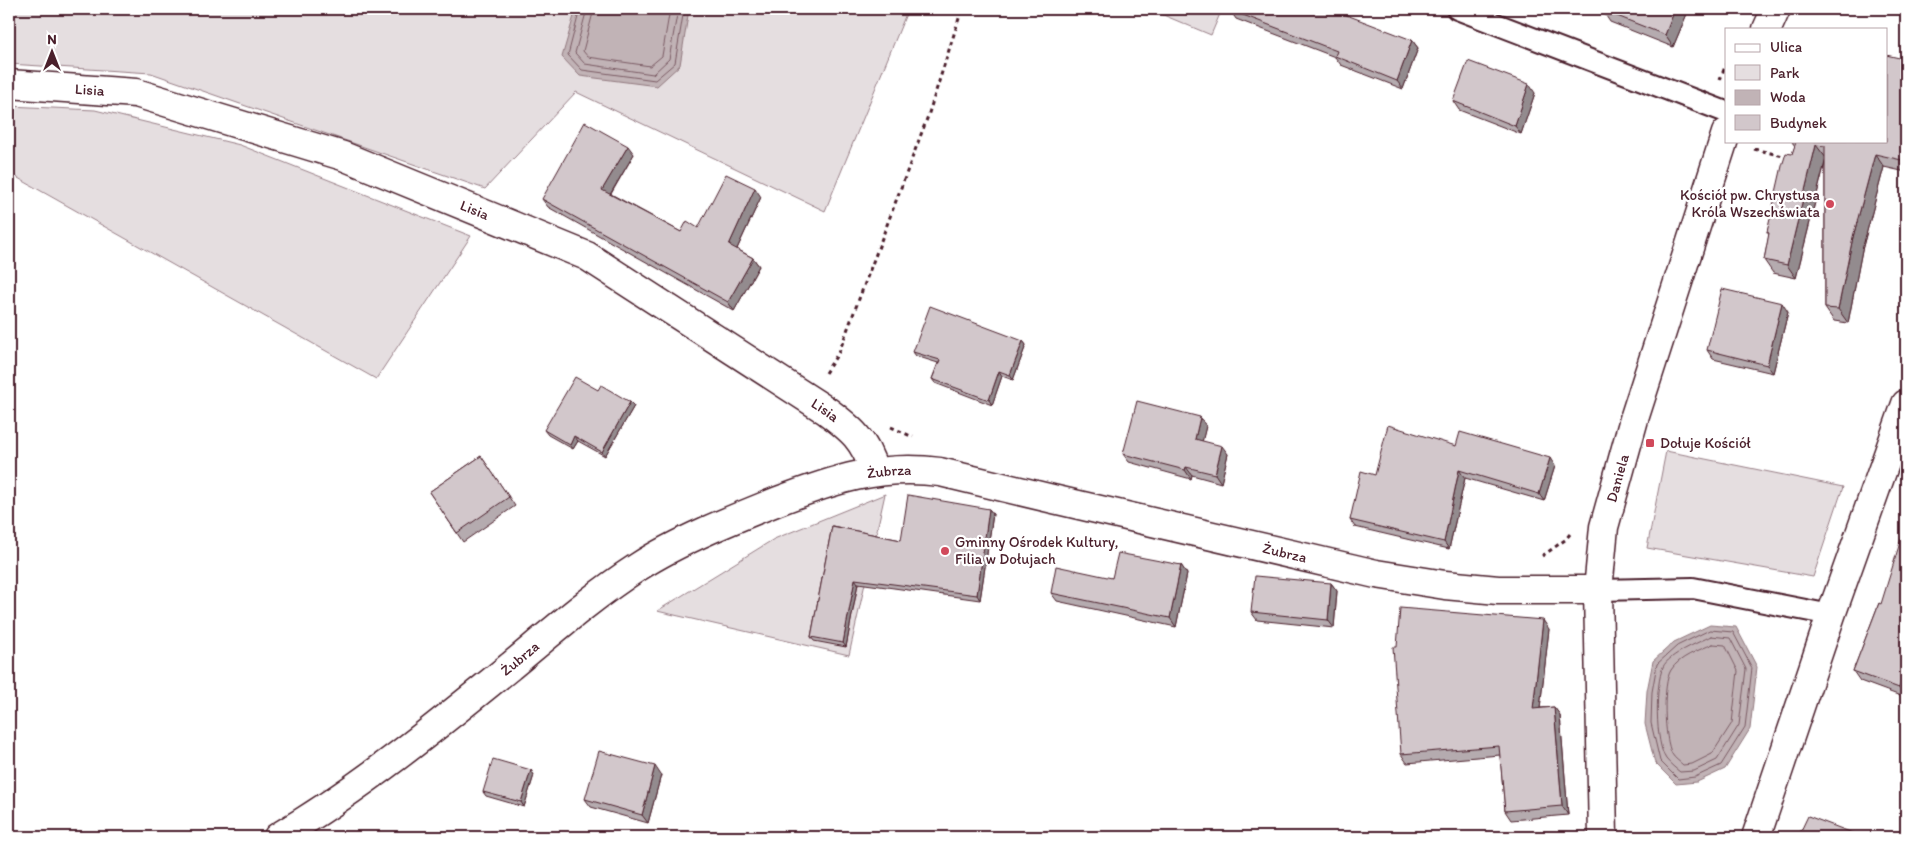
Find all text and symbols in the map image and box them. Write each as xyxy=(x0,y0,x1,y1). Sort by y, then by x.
north arrow xyxy=(28,28,78,78)
legend xyxy=(1725,28,1888,142)
text: N xyxy=(47,31,57,48)
text: Ulica xyxy=(1770,38,1803,56)
text: Park xyxy=(1770,64,1800,82)
street label: Lisia xyxy=(74,80,105,100)
text: Woda xyxy=(1770,88,1806,106)
text: Budynek xyxy=(1770,114,1827,132)
place label: Kościół pw. Chrystusa Króla Wszechświata xyxy=(1680,186,1821,221)
street label: Lisia xyxy=(458,196,492,224)
marker: Kościół pw. Chrystusa Króla Wszechświata xyxy=(1824,198,1836,210)
street label: Lisia xyxy=(808,394,843,426)
place label: Dołuje Kościół xyxy=(1660,434,1752,452)
marker: Dołuje Kościół xyxy=(1644,437,1656,449)
street label: Daniela xyxy=(1602,452,1633,504)
street label: Żubrza xyxy=(866,461,912,483)
place label: Gminny Ośrodek Kultury, Filia w Dołujach xyxy=(955,533,1119,568)
street label: Żubrza xyxy=(1261,539,1309,567)
marker: Gminny Ośrodek Kultury, Filia w Dołujach xyxy=(939,545,951,557)
street label: Żubrza xyxy=(497,637,543,680)

